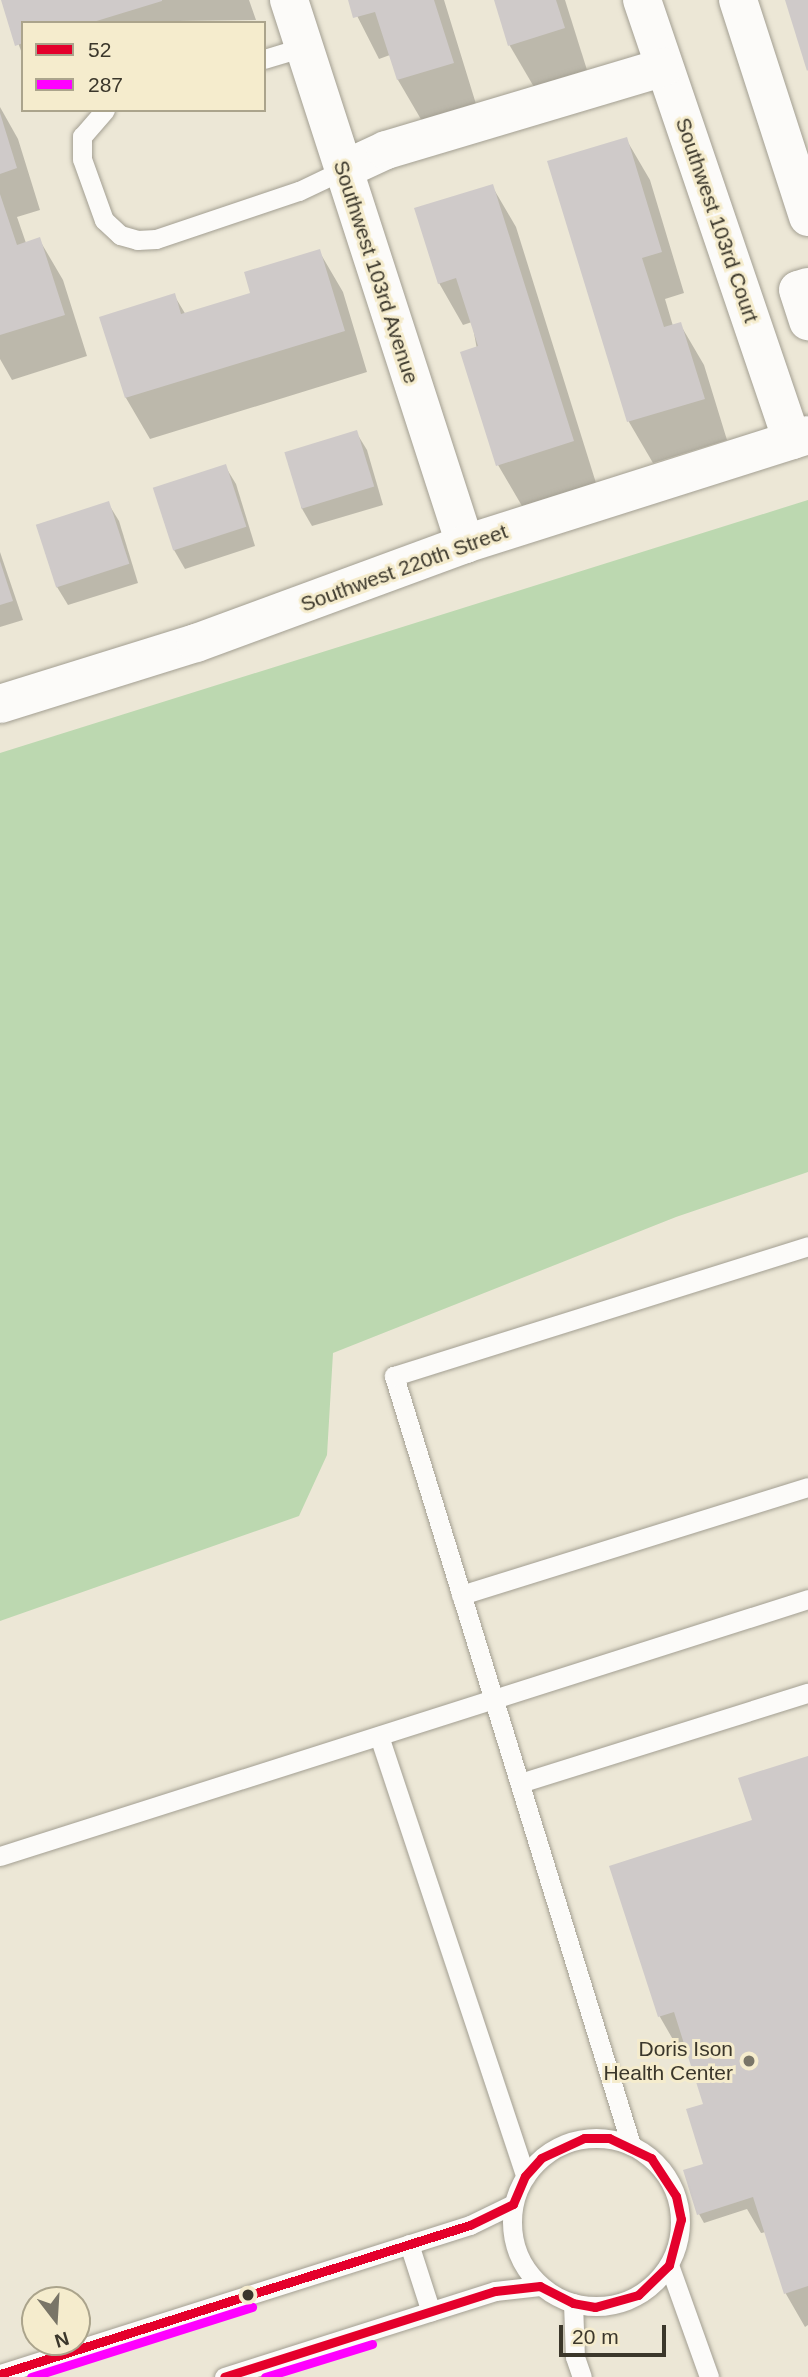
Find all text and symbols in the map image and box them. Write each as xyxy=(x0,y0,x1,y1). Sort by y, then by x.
legend xyxy=(21,21,266,112)
text: 52 xyxy=(88,38,111,61)
text: 287 xyxy=(88,73,123,96)
street label: Southwest 103rd Court xyxy=(670,114,764,326)
street label: Southwest 103rd Avenue xyxy=(328,157,424,387)
street label: Southwest 220th Street xyxy=(297,519,511,617)
place label: Doris Ison Health Center xyxy=(603,2036,733,2086)
marker: Doris Ison Health Center xyxy=(739,2051,759,2071)
north arrow xyxy=(21,2286,91,2356)
unlabelled marker xyxy=(241,2288,255,2302)
scale bar xyxy=(563,2310,670,2354)
text: 20 m xyxy=(572,2325,619,2348)
text: N xyxy=(52,2328,71,2352)

